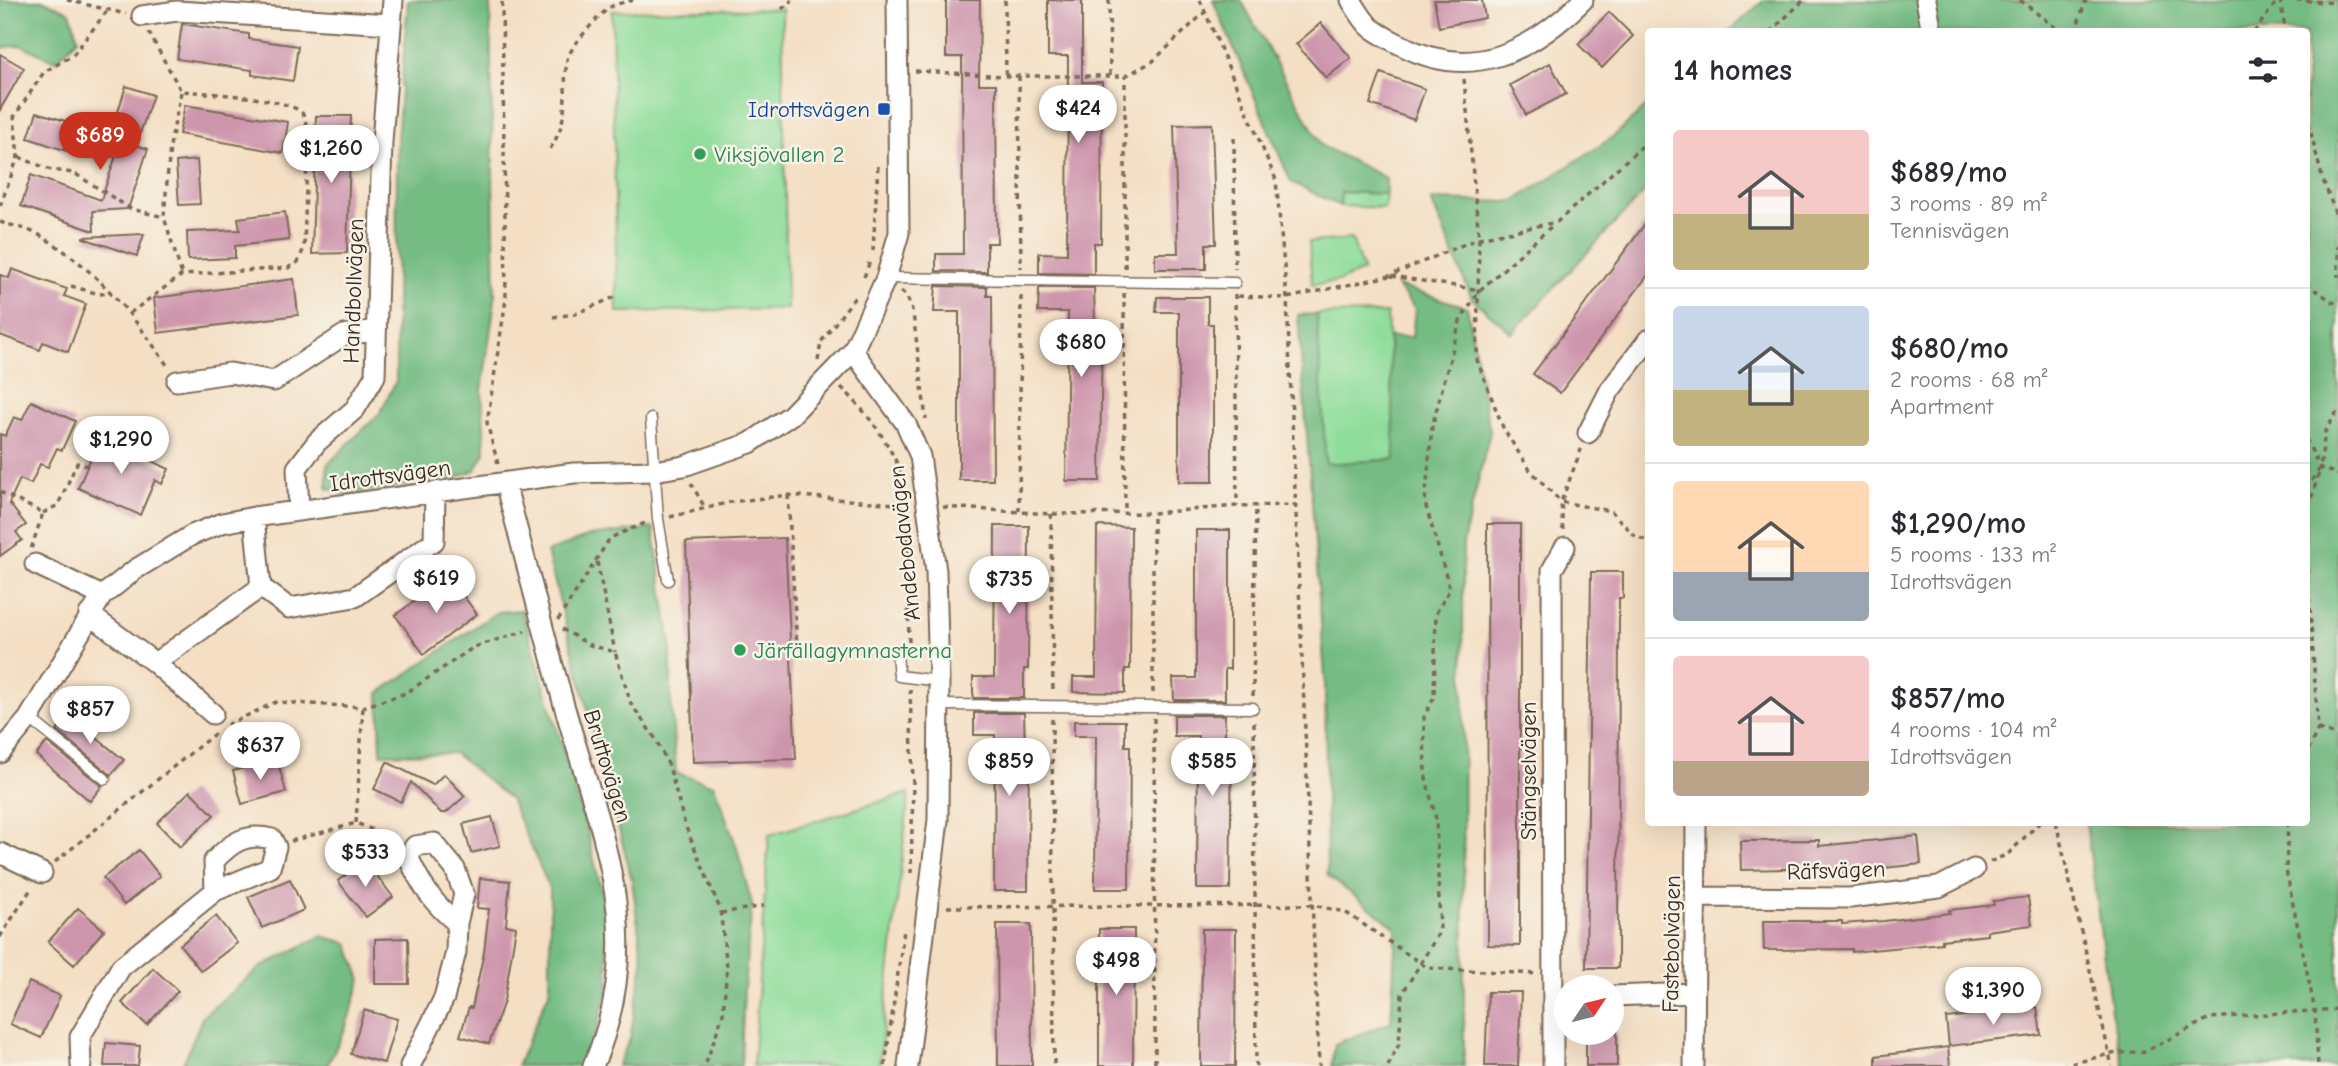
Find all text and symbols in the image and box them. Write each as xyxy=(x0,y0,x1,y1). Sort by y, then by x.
icon: filters xyxy=(2244,51,2282,89)
text: 14 homes xyxy=(1673,53,1792,88)
pin: $424 xyxy=(1037,86,1119,145)
text: $424 xyxy=(1055,94,1101,121)
place label: Idrottsvägen xyxy=(748,96,870,123)
marker: Idrottsvägen xyxy=(876,101,892,117)
pin: $689 xyxy=(59,113,141,172)
text: $689 xyxy=(75,121,125,148)
pin: $1,260 xyxy=(274,125,388,185)
text: $1,260 xyxy=(299,134,363,161)
place label: Viksjövallen 2 xyxy=(714,141,845,168)
marker: Viksjövallen 2 xyxy=(692,146,708,162)
text: $689/mo xyxy=(1890,155,2007,190)
icon: home xyxy=(1729,158,1813,242)
text: 3 rooms · 89 m² xyxy=(1890,190,2047,217)
text: Tennisvägen xyxy=(1890,217,2009,244)
street label: Handbollvägen xyxy=(337,218,370,364)
pin: $680 xyxy=(1040,320,1122,379)
text: $680 xyxy=(1056,328,1106,355)
text: $680/mo xyxy=(1890,331,2009,366)
icon: home xyxy=(1729,334,1813,418)
text: 2 rooms · 68 m² xyxy=(1890,366,2048,393)
text: Apartment xyxy=(1890,393,1993,420)
pin: $1,290 xyxy=(64,416,178,476)
text: $1,290 xyxy=(89,425,153,452)
street label: Idrottsvägen xyxy=(328,454,452,497)
street label: Andebodavägen xyxy=(883,464,926,622)
text: $1,290/mo xyxy=(1890,506,2026,541)
icon: home xyxy=(1729,509,1813,593)
text: 5 rooms · 133 m² xyxy=(1890,541,2056,568)
pin: $619 xyxy=(395,556,477,615)
pin: $735 xyxy=(968,556,1050,616)
text: $619 xyxy=(413,564,459,591)
text: $735 xyxy=(985,565,1033,592)
text: Idrottsvägen xyxy=(1890,568,2012,595)
place label: Järfällagymnasterna xyxy=(754,637,952,664)
marker: Järfällagymnasterna xyxy=(732,642,748,658)
text: $857/mo xyxy=(1890,681,2005,716)
icon: home xyxy=(1729,684,1813,768)
pin: $857 xyxy=(49,686,131,746)
text: $857 xyxy=(66,695,114,722)
street label: Stängselvägen xyxy=(1515,702,1542,840)
street label: Bruttovägen xyxy=(578,706,638,826)
text: 4 rooms · 104 m² xyxy=(1890,716,2057,743)
pin: $637 xyxy=(219,722,301,782)
text: $637 xyxy=(236,731,284,758)
pin: $859 xyxy=(968,738,1050,798)
pin: $585 xyxy=(1171,738,1253,798)
text: Idrottsvägen xyxy=(1890,743,2012,770)
text: $859 xyxy=(984,747,1034,774)
text: $585 xyxy=(1187,747,1237,774)
pin: $533 xyxy=(324,830,406,889)
text: $533 xyxy=(341,838,389,865)
street label: Räfsvägen xyxy=(1786,855,1886,886)
street label: Fastebolvägen xyxy=(1657,875,1686,1013)
pin: $498 xyxy=(1075,937,1157,997)
text: $498 xyxy=(1092,946,1140,973)
pin: $1,390 xyxy=(1936,968,2050,1027)
north arrow xyxy=(1554,975,1624,1045)
map controls xyxy=(1554,975,1624,1045)
text: $1,390 xyxy=(1961,976,2025,1003)

